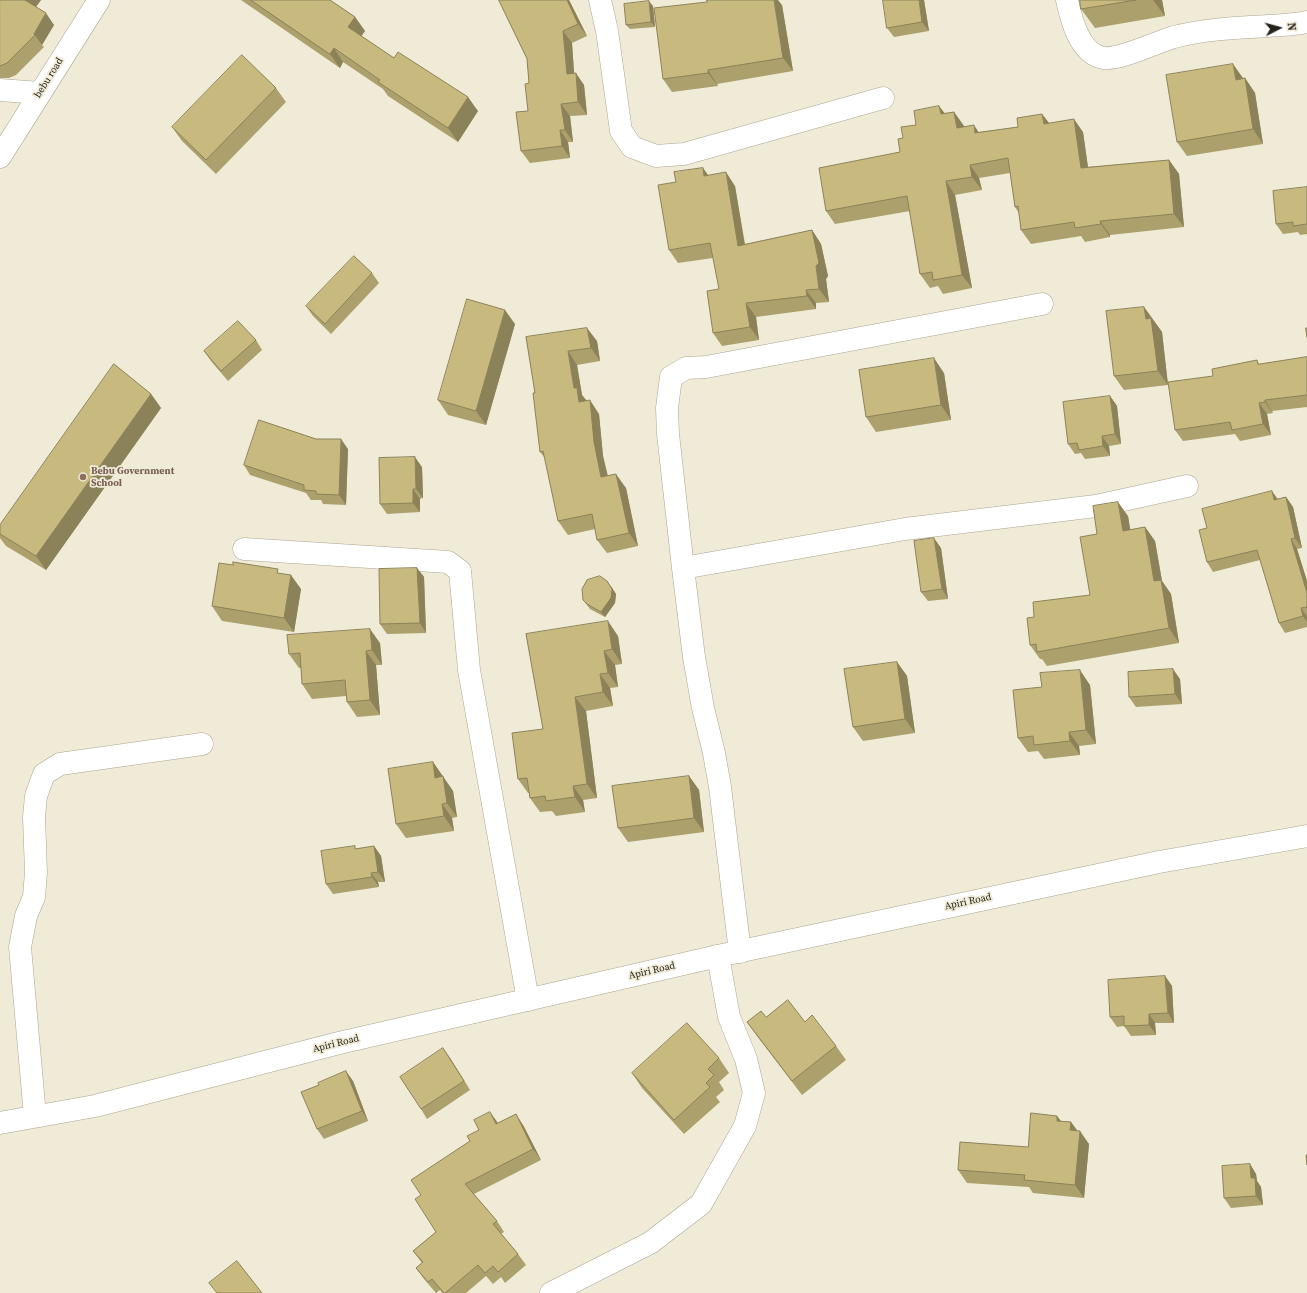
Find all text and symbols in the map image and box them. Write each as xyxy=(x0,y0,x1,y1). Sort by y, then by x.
north arrow xyxy=(1259,8,1299,48)
text: N xyxy=(1284,22,1299,31)
street label: bebu road xyxy=(32,56,66,100)
place label: Bebu Government School xyxy=(91,465,174,488)
marker: Bebu Government School xyxy=(78,472,88,482)
street label: Apiri Road xyxy=(944,891,992,913)
street label: Apiri Road xyxy=(628,960,676,982)
street label: Apiri Road xyxy=(312,1032,360,1056)

